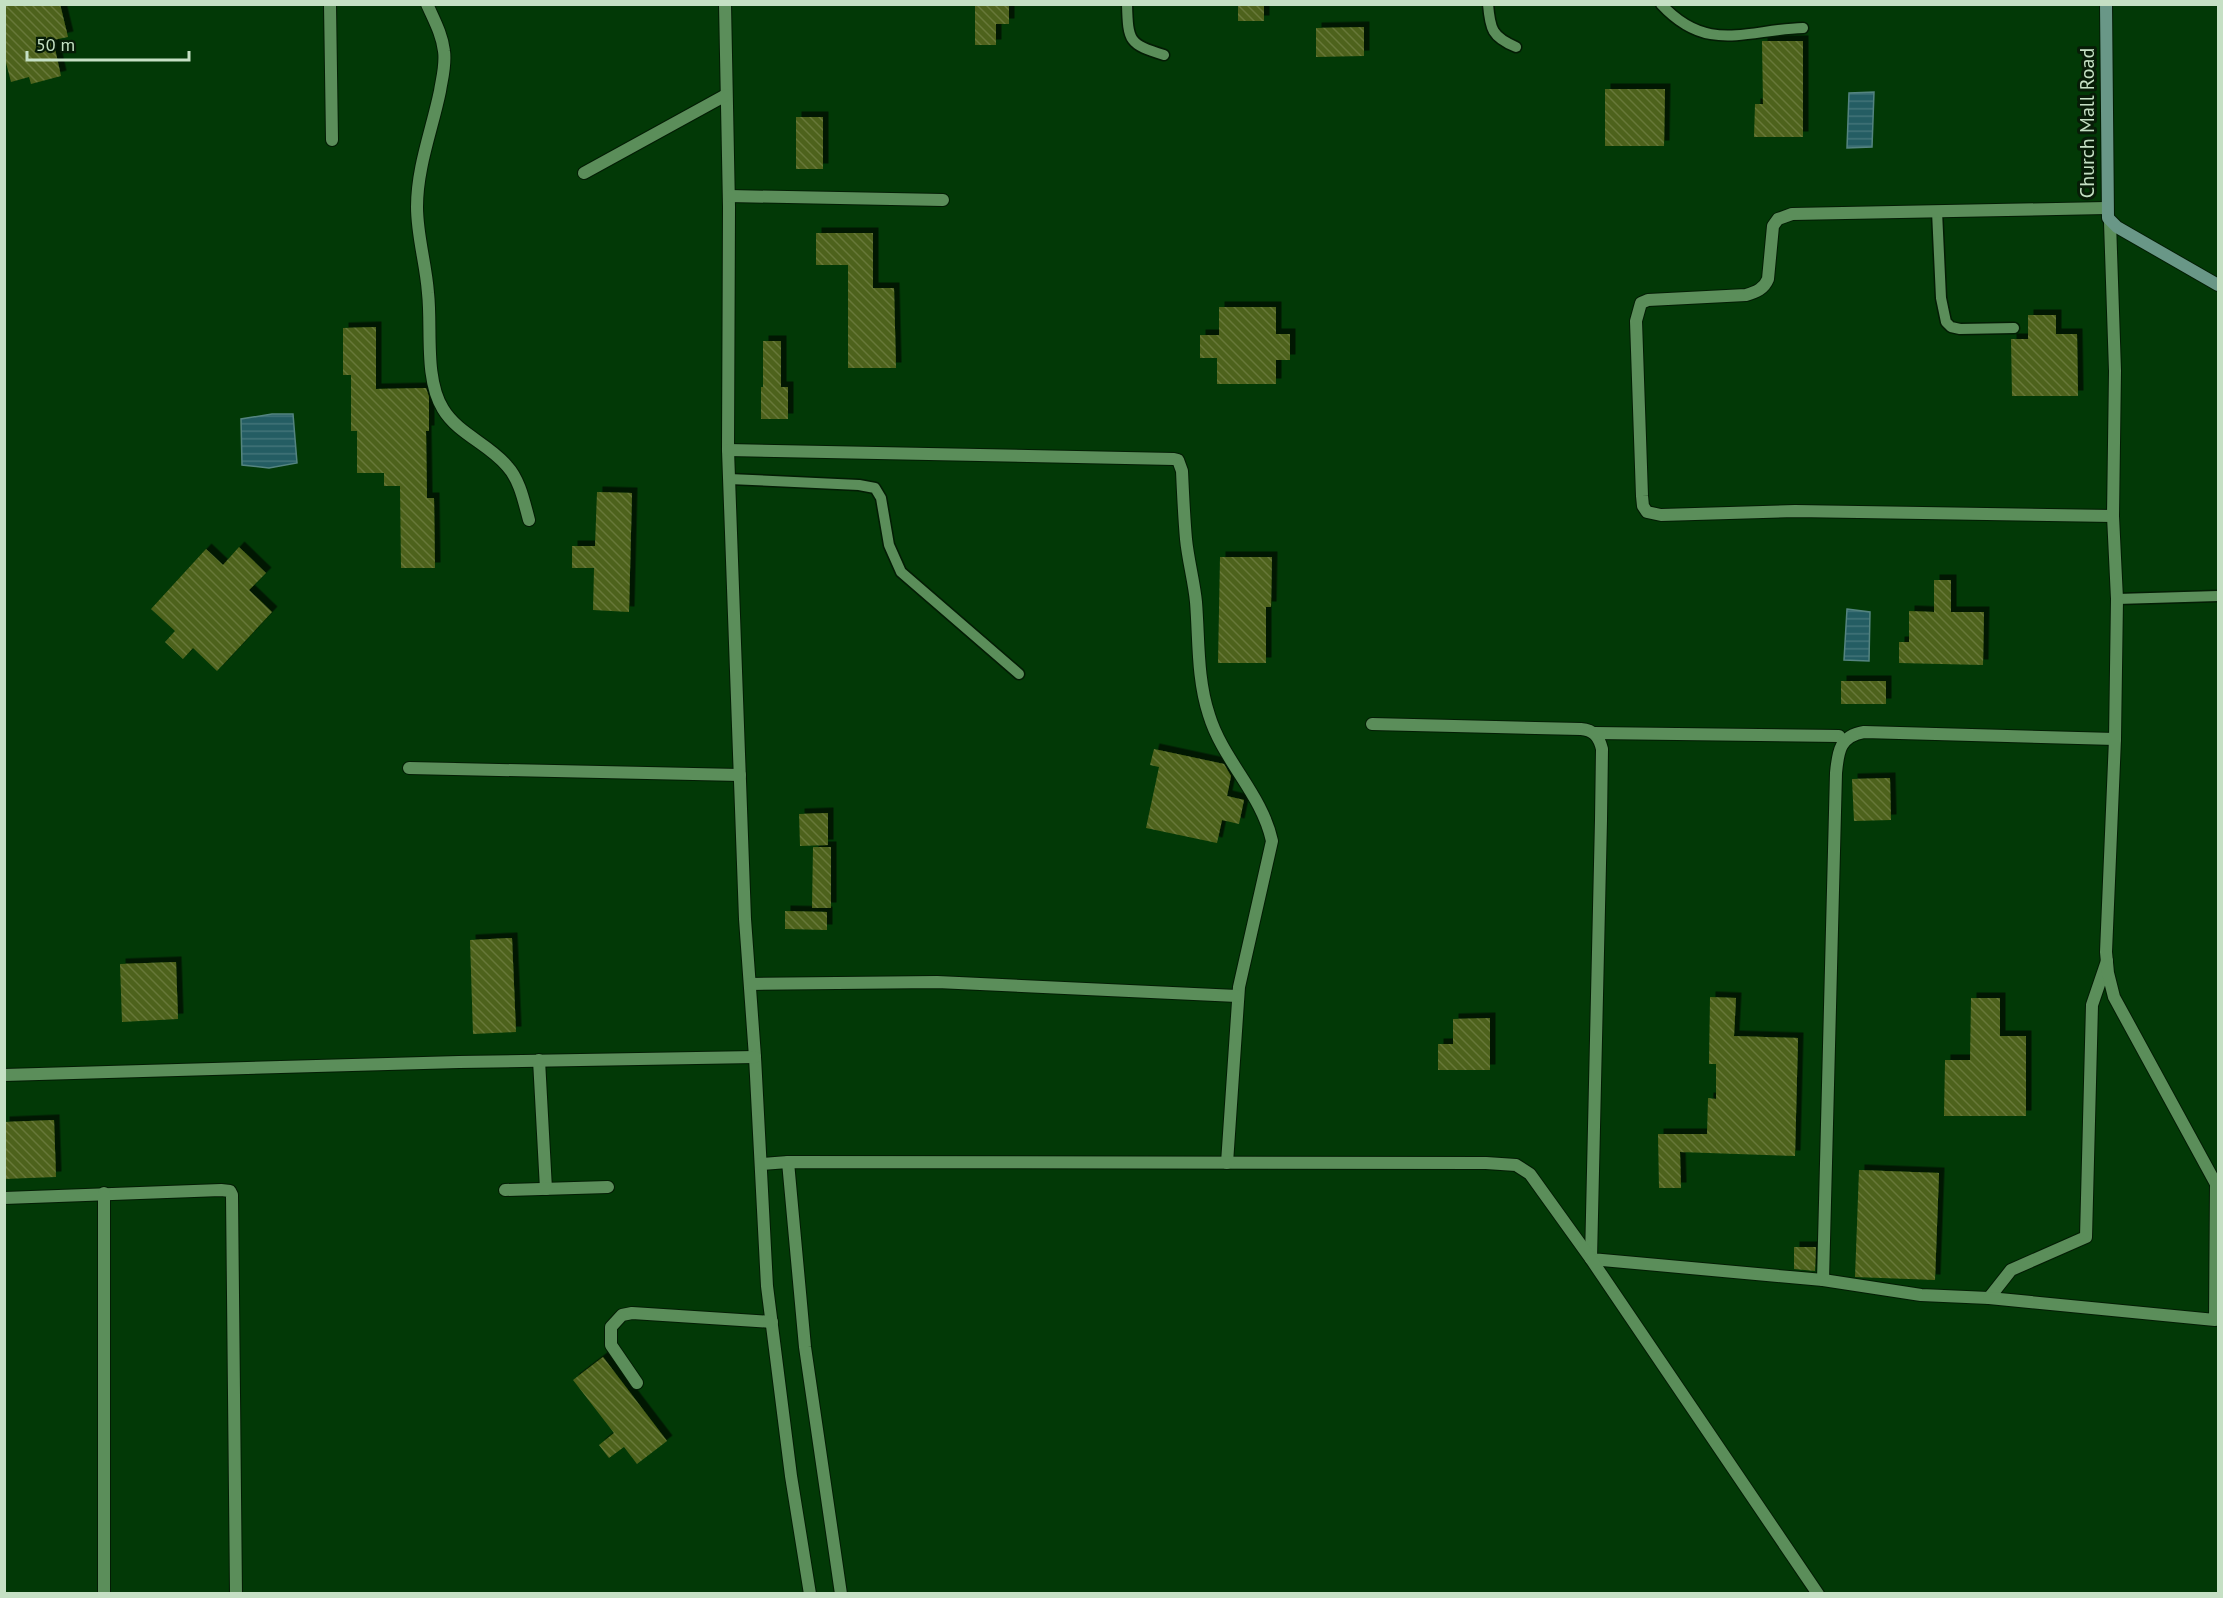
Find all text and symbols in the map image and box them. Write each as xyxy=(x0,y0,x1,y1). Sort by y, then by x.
scale bar xyxy=(27,24,189,62)
text: 50 m xyxy=(36,33,75,56)
street label: Church Mall Road xyxy=(2074,48,2100,198)

